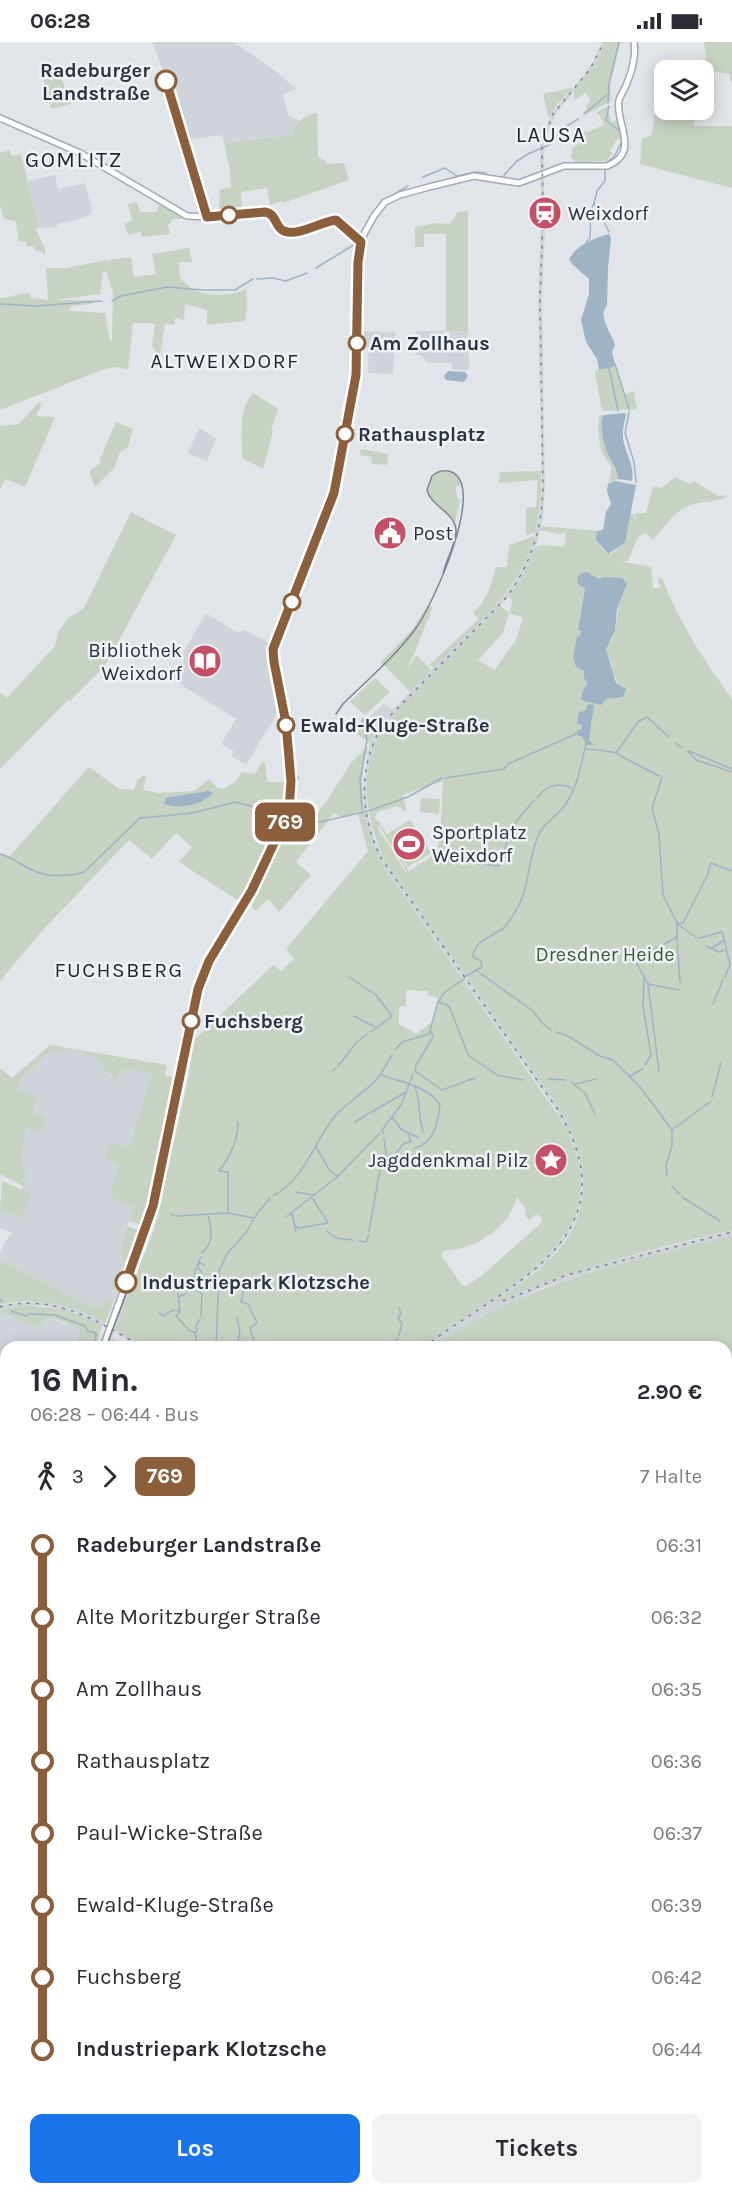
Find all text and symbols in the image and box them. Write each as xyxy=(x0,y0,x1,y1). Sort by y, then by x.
text: 06:28 xyxy=(30,8,91,34)
place label: Radeburger Landstraße xyxy=(40,59,150,105)
map controls xyxy=(654,60,714,120)
button: layers xyxy=(654,60,714,120)
marker: Radeburger Landstraße xyxy=(155,70,177,92)
district label: LAUSA xyxy=(516,122,586,148)
district label: GOMLITZ xyxy=(25,147,123,173)
station icon: Weixdorf xyxy=(527,195,563,231)
place label: Weixdorf xyxy=(568,202,649,225)
unlabelled marker xyxy=(220,206,238,224)
place label: Am Zollhaus xyxy=(370,332,490,355)
marker: Am Zollhaus xyxy=(348,334,366,352)
district label: ALTWEIXDORF xyxy=(150,349,300,373)
place label: Rathausplatz xyxy=(358,423,486,446)
marker: Rathausplatz xyxy=(336,425,354,443)
public building icon: Post xyxy=(372,515,408,551)
place label: Post xyxy=(413,522,454,545)
unlabelled marker xyxy=(283,593,301,611)
place label: Bibliothek Weixdorf xyxy=(88,639,182,685)
library icon: Bibliothek Weixdorf xyxy=(187,643,223,679)
place label: Ewald-Kluge-Straße xyxy=(300,714,490,737)
marker: Ewald-Kluge-Straße xyxy=(277,716,295,734)
line badge: 769 xyxy=(250,802,320,842)
text: 769 xyxy=(267,810,303,834)
place label: Sportplatz Weixdorf xyxy=(432,821,527,867)
sports icon: Sportplatz Weixdorf xyxy=(391,826,427,862)
park label: Dresdner Heide xyxy=(535,943,675,966)
district label: FUCHSBERG xyxy=(54,958,184,982)
place label: Fuchsberg xyxy=(204,1010,303,1033)
marker: Fuchsberg xyxy=(182,1012,200,1030)
place icon: Jagddenkmal Pilz xyxy=(533,1142,569,1178)
place label: Jagddenkmal Pilz xyxy=(368,1149,528,1172)
marker: Industriepark Klotzsche xyxy=(115,1271,137,1293)
place label: Industriepark Klotzsche xyxy=(142,1271,370,1294)
text: 16 Min. xyxy=(30,1361,137,1399)
text: 2.90 € xyxy=(637,1379,702,1405)
text: 06:28 – 06:44 · Bus xyxy=(30,1403,199,1426)
icon: walk xyxy=(30,1460,63,1493)
icon: forward xyxy=(93,1460,126,1493)
text: 769 xyxy=(147,1464,183,1488)
text: 3 xyxy=(72,1465,84,1488)
text: 7 Halte xyxy=(640,1465,702,1488)
text: Radeburger Landstraße xyxy=(76,1532,321,1558)
text: 06:31 xyxy=(656,1534,702,1557)
text: Alte Moritzburger Straße xyxy=(76,1604,321,1630)
text: 06:32 xyxy=(651,1606,702,1629)
text: Am Zollhaus xyxy=(76,1676,202,1702)
text: 06:35 xyxy=(651,1678,702,1701)
text: Rathausplatz xyxy=(76,1748,210,1774)
text: 06:36 xyxy=(651,1750,702,1773)
text: Paul-Wicke-Straße xyxy=(76,1820,263,1846)
text: 06:37 xyxy=(653,1822,702,1845)
text: Ewald-Kluge-Straße xyxy=(76,1892,274,1918)
text: 06:39 xyxy=(651,1894,702,1917)
text: Fuchsberg xyxy=(76,1964,181,1990)
text: 06:42 xyxy=(651,1966,702,1989)
text: Industriepark Klotzsche xyxy=(76,2036,327,2062)
text: 06:44 xyxy=(652,2038,702,2061)
button: Los xyxy=(30,2114,360,2183)
button: Tickets xyxy=(372,2114,702,2183)

